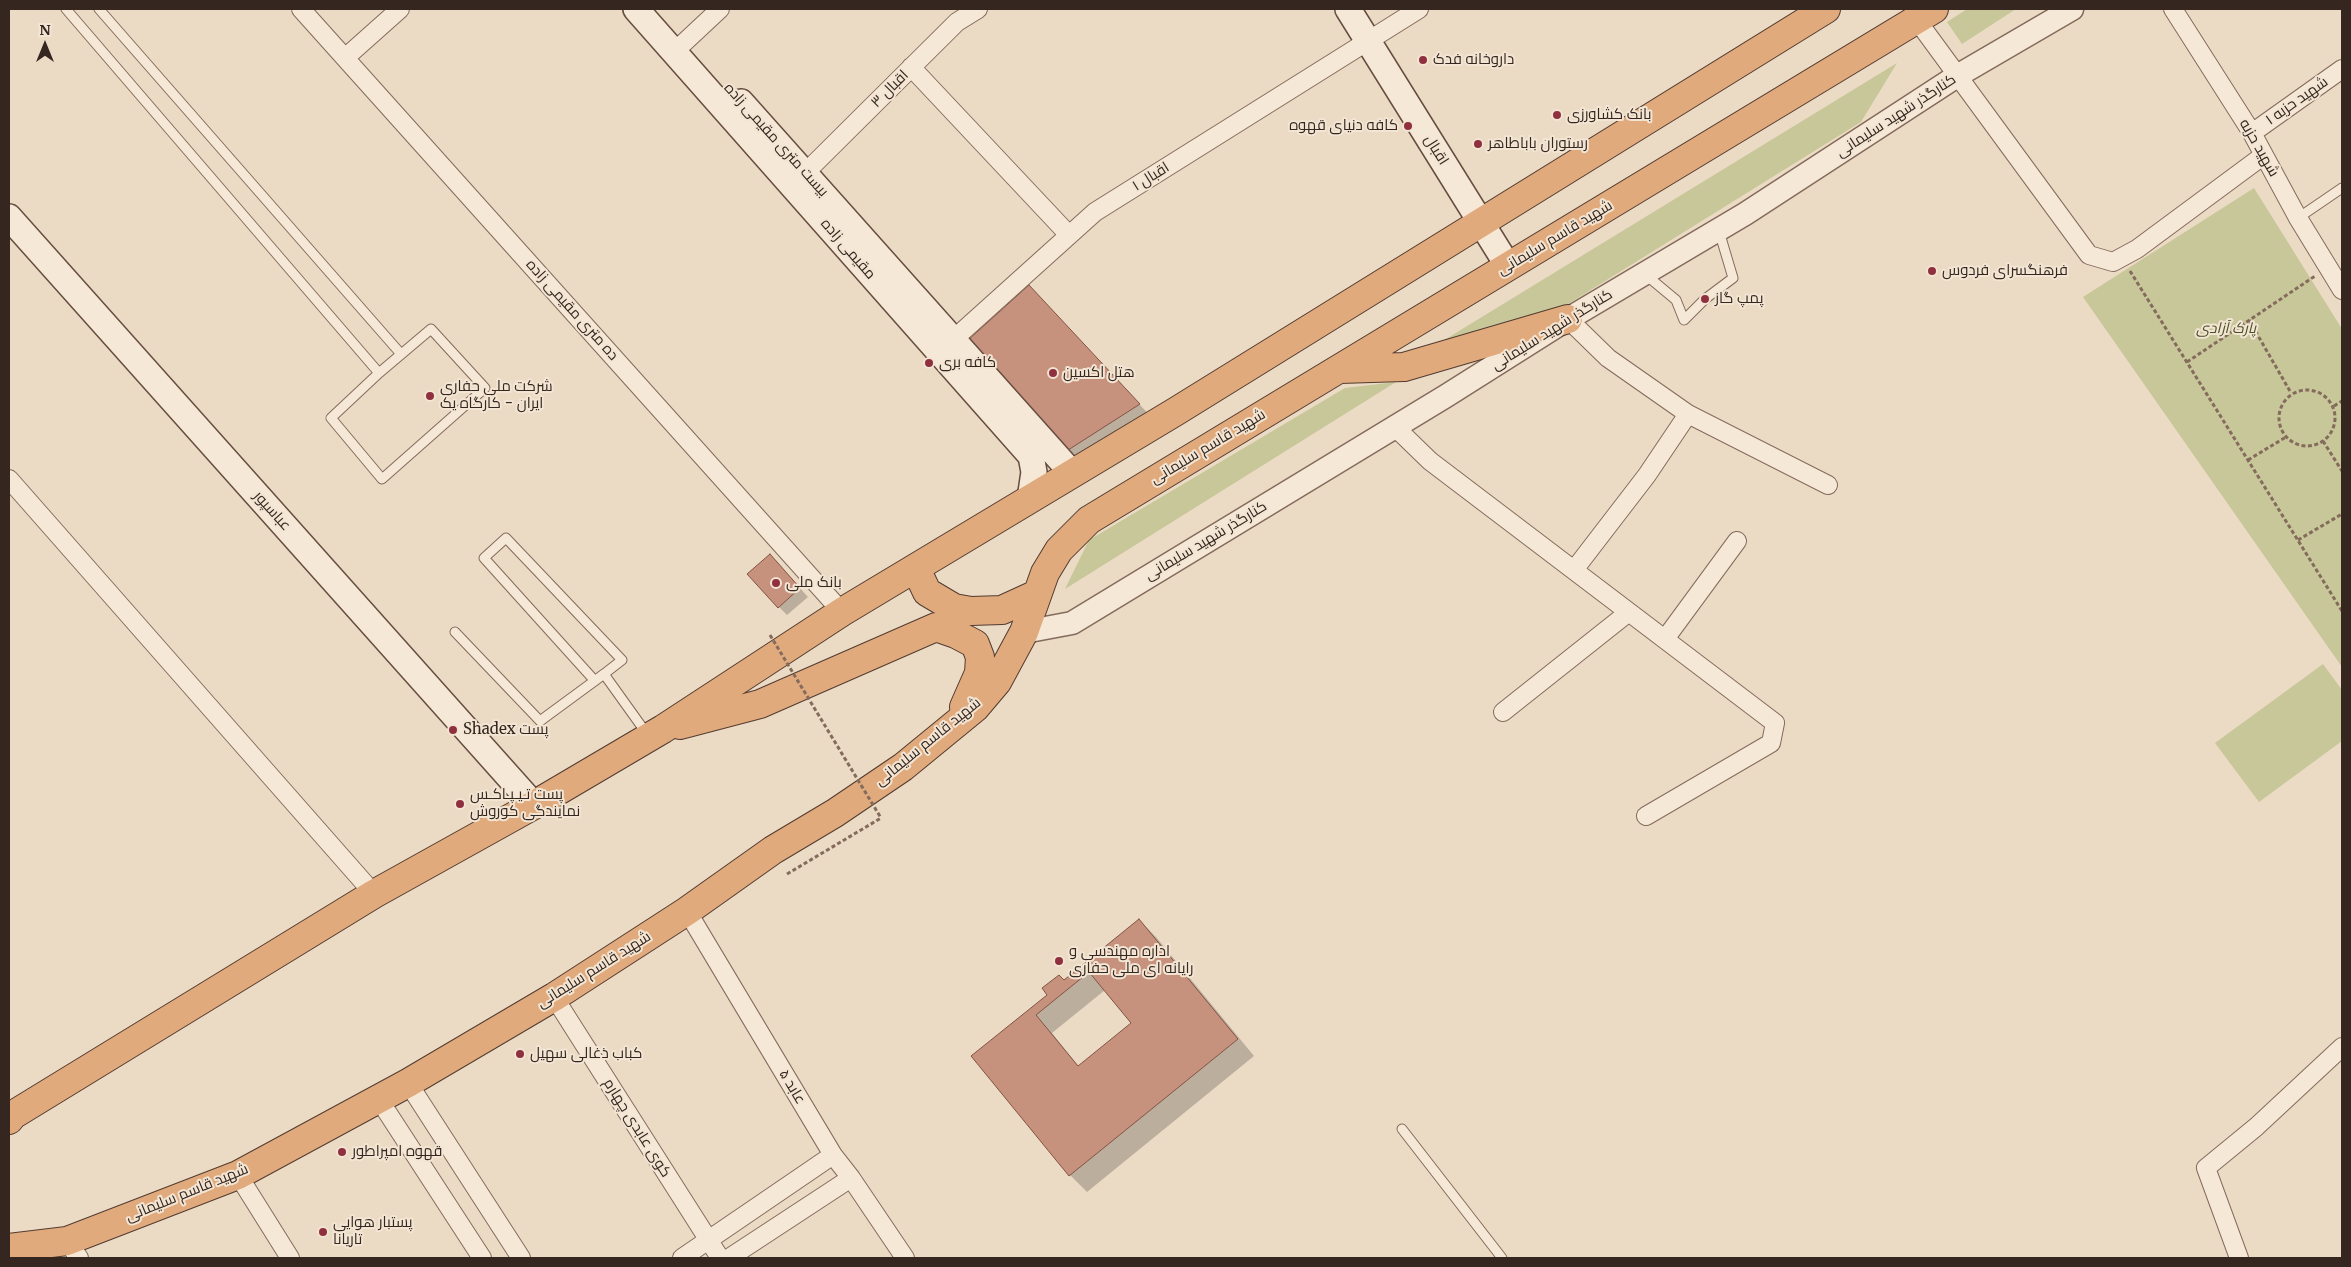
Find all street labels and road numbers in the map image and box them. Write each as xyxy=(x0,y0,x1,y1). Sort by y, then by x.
street label: اقبال ۳ xyxy=(867,66,913,112)
street label: کنارگذر شهید سلیمانی xyxy=(1833,71,1959,161)
street label: شهید حزبه ۱ xyxy=(2262,73,2332,129)
street label: بیست متری مقیمی زاده xyxy=(720,79,832,201)
street label: شهید حزبه xyxy=(2235,116,2283,180)
street label: اقبال xyxy=(1420,132,1452,168)
street label: اقبال ۱ xyxy=(1129,159,1173,195)
street label: شهید قاسم سلیمانی xyxy=(1494,197,1616,279)
street label: مقیمی زاده xyxy=(817,215,879,283)
street label: ده متری مقیمی زاده xyxy=(522,256,622,364)
street label: کنارگذر شهید سلیمانی xyxy=(1488,285,1616,375)
street label: شهید قاسم سلیمانی xyxy=(1147,406,1269,488)
street label: عباسپور xyxy=(250,487,294,535)
street label: کنارگذر شهید سلیمانی xyxy=(1142,497,1270,585)
street label: شهید قاسم سلیمانی xyxy=(871,694,985,790)
street label: شهید قاسم سلیمانی xyxy=(534,928,654,1012)
street label: عابد ۵ xyxy=(775,1066,809,1108)
street label: کوی عابدی چهارم xyxy=(599,1075,675,1181)
street label: شهید قاسم سلیمانی xyxy=(123,1160,251,1226)

